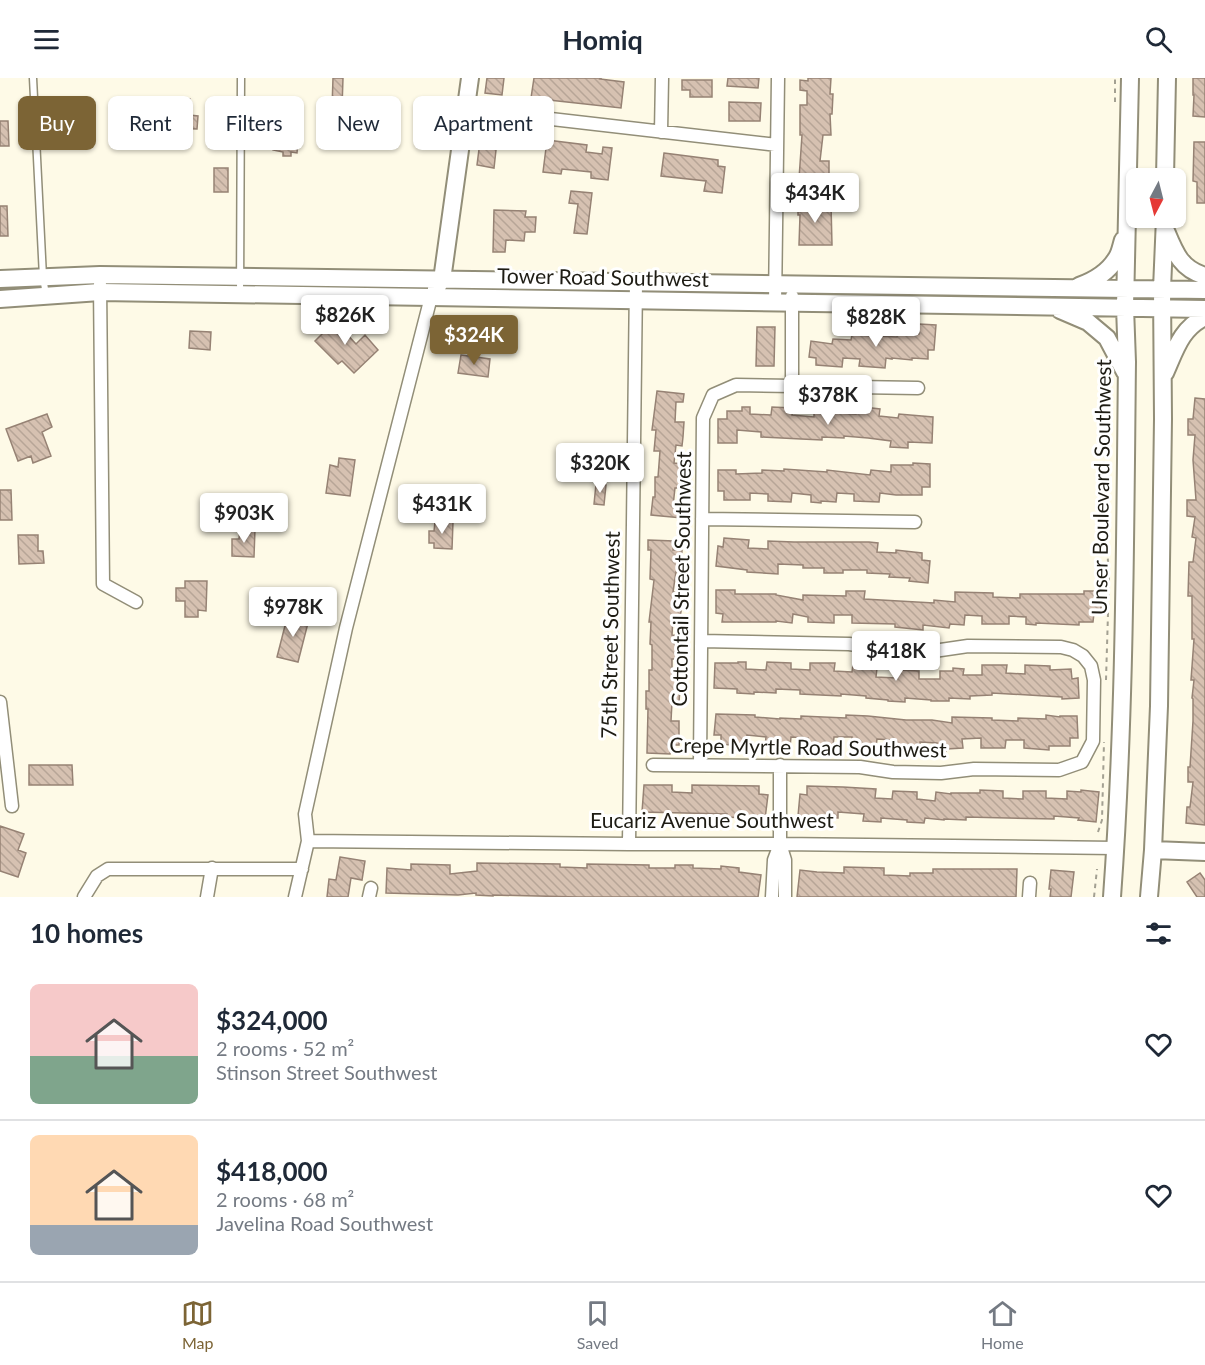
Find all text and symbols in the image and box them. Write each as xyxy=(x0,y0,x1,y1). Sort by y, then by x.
icon: menu xyxy=(30,23,63,56)
text: Homiq xyxy=(562,23,643,56)
icon: search xyxy=(1142,23,1175,56)
chip: Buy xyxy=(18,96,96,150)
chip: Rent xyxy=(108,96,193,150)
chip: Filters xyxy=(205,96,304,150)
chip: New xyxy=(316,96,401,150)
chip: Apartment xyxy=(413,96,554,150)
north arrow xyxy=(1126,168,1186,228)
map controls xyxy=(1126,168,1186,228)
pin: $434K xyxy=(773,173,857,224)
text: $434K xyxy=(785,180,845,204)
street label: Tower Road Southwest xyxy=(497,262,710,291)
pin: $826K xyxy=(303,295,387,346)
pin: $828K xyxy=(834,297,918,348)
text: $826K xyxy=(315,302,375,326)
text: $828K xyxy=(846,304,906,328)
pin: $324K xyxy=(432,315,516,366)
text: $324K xyxy=(444,322,504,346)
street label: Unser Boulevard Southwest xyxy=(1086,358,1115,615)
pin: $378K xyxy=(786,375,870,426)
text: $378K xyxy=(798,382,858,406)
pin: $320K xyxy=(558,443,642,494)
text: $320K xyxy=(570,450,630,474)
street label: Cottontail Street Southwest xyxy=(666,451,695,707)
pin: $431K xyxy=(400,484,484,535)
text: $431K xyxy=(412,491,472,515)
pin: $903K xyxy=(202,493,286,544)
text: $903K xyxy=(214,500,274,524)
street label: 75th Street Southwest xyxy=(595,530,624,739)
pin: $978K xyxy=(251,587,335,638)
text: $978K xyxy=(263,594,323,618)
pin: $418K xyxy=(854,631,938,682)
text: $418K xyxy=(866,638,926,662)
street label: Crepe Myrtle Road Southwest xyxy=(669,732,947,761)
street label: Eucariz Avenue Southwest xyxy=(590,807,834,832)
text: 10 homes xyxy=(30,917,143,949)
icon: filters xyxy=(1142,917,1175,950)
text: $324,000 xyxy=(216,1004,328,1036)
icon: home xyxy=(78,1008,150,1080)
icon: heart xyxy=(1142,1028,1175,1061)
text: 2 rooms · 52 m² xyxy=(216,1036,354,1060)
text: Stinson Street Southwest xyxy=(216,1060,437,1084)
text: $418,000 xyxy=(216,1155,328,1187)
icon: home xyxy=(78,1159,150,1231)
icon: heart xyxy=(1142,1179,1175,1212)
text: 2 rooms · 68 m² xyxy=(216,1187,354,1211)
text: Javelina Road Southwest xyxy=(216,1211,433,1235)
tab: Map xyxy=(181,1297,214,1352)
tab: Saved xyxy=(577,1297,619,1352)
tab: Home xyxy=(981,1297,1024,1352)

